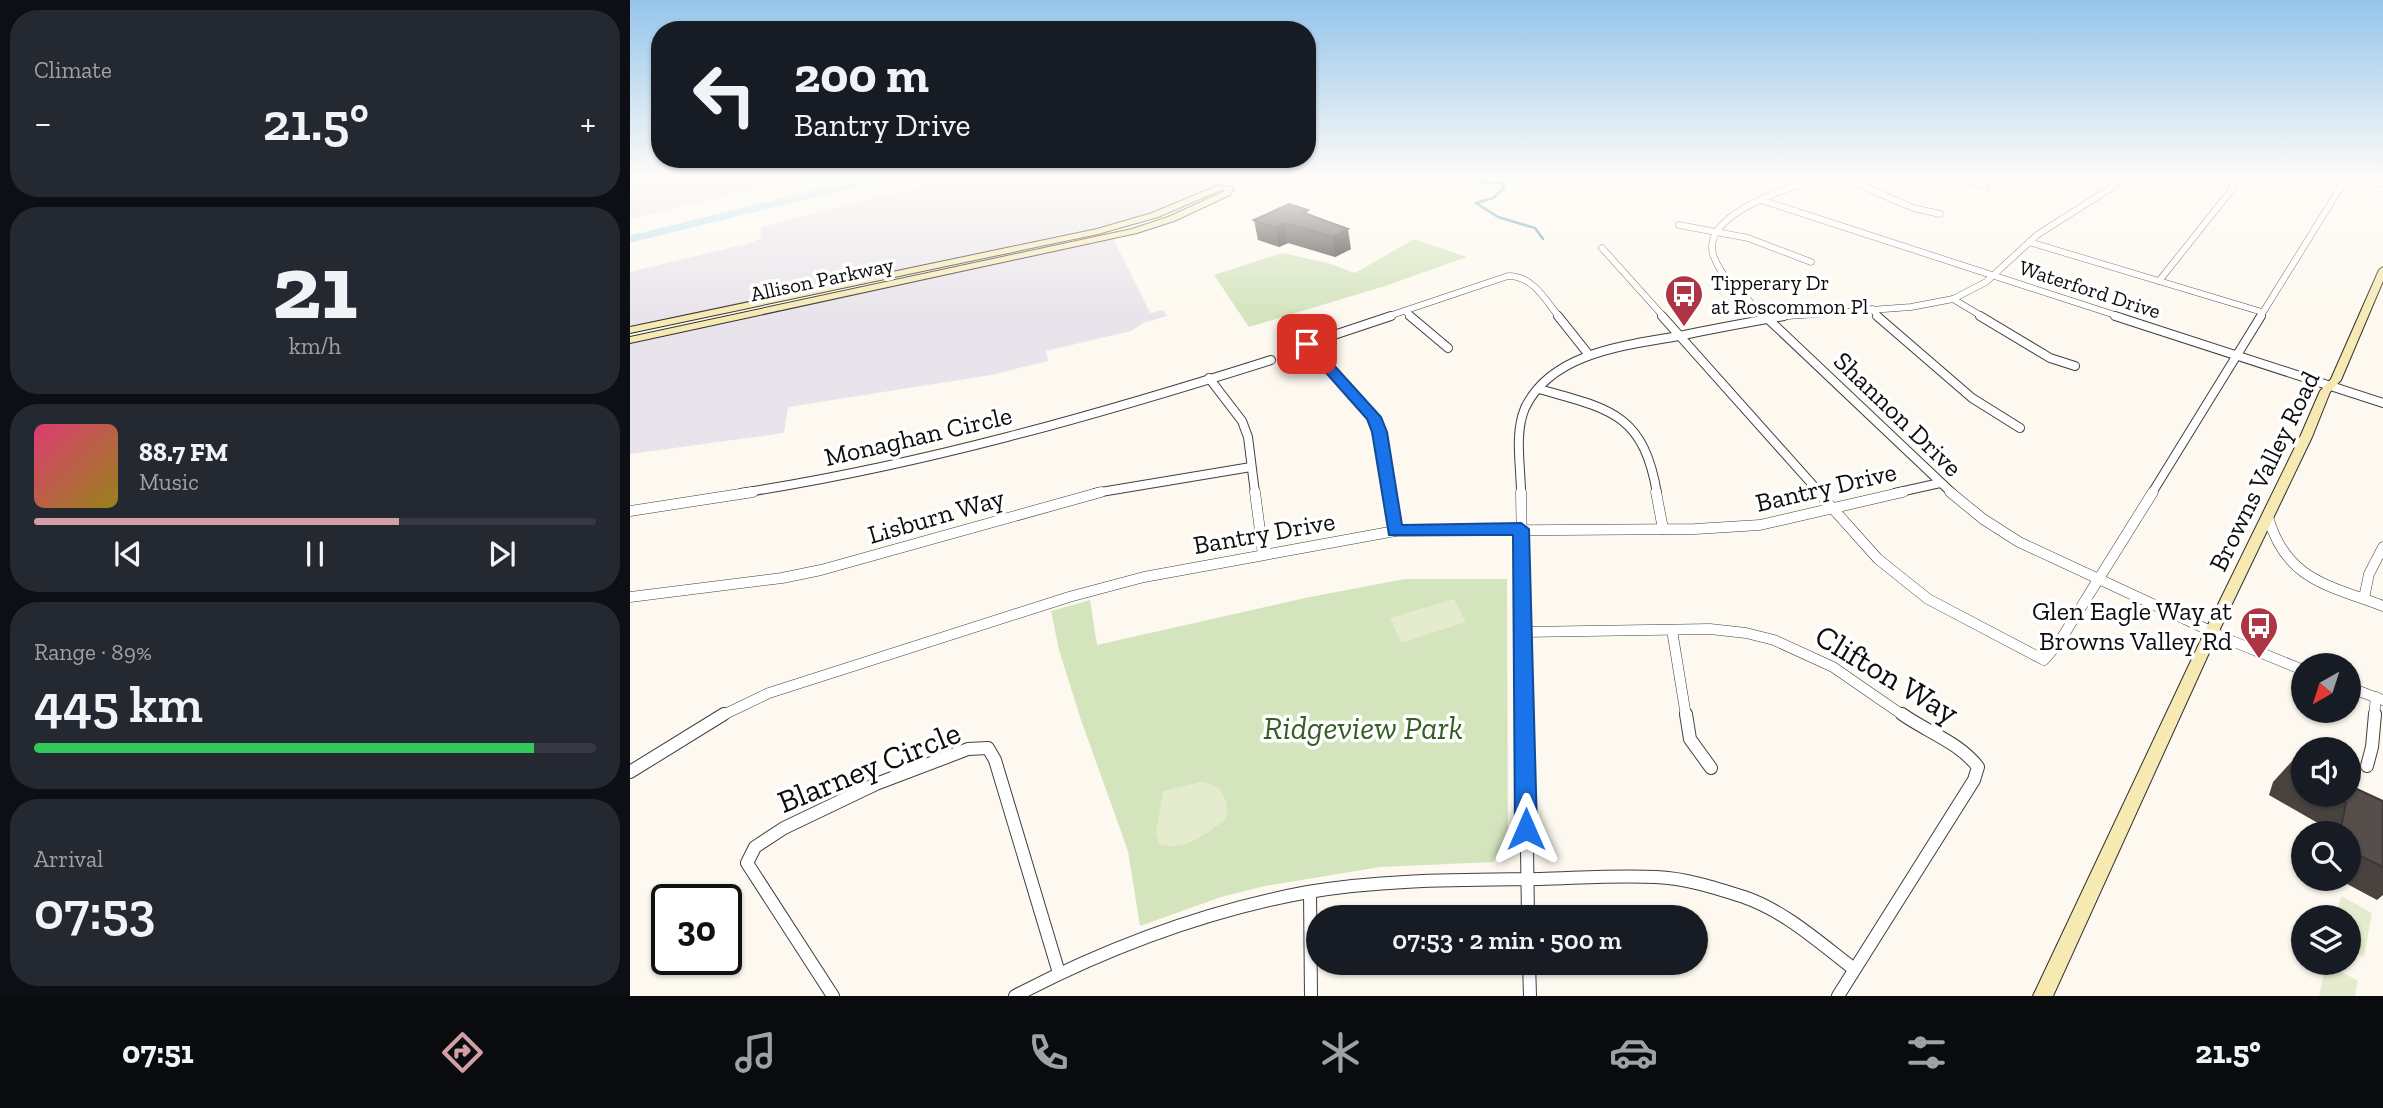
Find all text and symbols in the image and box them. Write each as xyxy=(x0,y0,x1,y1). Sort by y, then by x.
text: 200 m xyxy=(794,46,929,105)
icon: left xyxy=(679,49,770,140)
text: Climate xyxy=(34,56,112,84)
text: 21.5° xyxy=(263,91,369,153)
text: − xyxy=(34,100,52,146)
text: + xyxy=(580,100,596,146)
text: Bantry Drive xyxy=(794,106,971,144)
text: 21 xyxy=(272,232,358,341)
street label: Allison Parkway xyxy=(748,252,896,306)
street label: Waterford Drive xyxy=(2016,254,2164,324)
place label: Tipperary Dr at Roscommon Pl xyxy=(1711,270,1869,319)
bus stop icon: Tipperary Dr at Roscommon Pl xyxy=(1663,273,1705,328)
pin xyxy=(1277,314,1337,374)
icon: arrive xyxy=(1288,325,1326,363)
text: km/h xyxy=(289,332,341,360)
street label: Shannon Drive xyxy=(1827,345,1969,483)
street label: Browns Valley Road xyxy=(2202,366,2326,576)
street label: Monaghan Circle xyxy=(821,399,1015,473)
text: 88.7 FM xyxy=(139,436,228,468)
street label: Bantry Drive xyxy=(1752,455,1900,519)
text: Music xyxy=(139,468,199,496)
street label: Lisburn Way xyxy=(864,481,1009,551)
street label: Bantry Drive xyxy=(1191,505,1337,561)
icon: previous xyxy=(109,535,147,573)
icon: pause xyxy=(296,535,334,573)
icon: next xyxy=(483,535,521,573)
place label: Glen Eagle Way at Browns Valley Rd xyxy=(2032,595,2232,657)
bus stop icon: Glen Eagle Way at Browns Valley Rd xyxy=(2238,605,2280,660)
street label: Clifton Way xyxy=(1808,616,1966,732)
text: Range · 89% xyxy=(34,638,152,666)
north arrow xyxy=(2291,653,2361,723)
map controls xyxy=(2291,653,2361,975)
text: 445 km xyxy=(34,673,203,735)
park label: Ridgeview Park xyxy=(1263,709,1463,747)
street label: Blarney Circle xyxy=(772,713,966,821)
button: sound xyxy=(2291,737,2361,807)
position arrow xyxy=(1489,792,1563,866)
button: search xyxy=(2291,821,2361,891)
text: Arrival xyxy=(34,845,103,873)
text: 07:53 xyxy=(34,880,155,942)
speed limit sign: 30 xyxy=(651,884,742,975)
button: layers xyxy=(2291,905,2361,975)
text: 07:53 · 2 min · 500 m xyxy=(1392,924,1622,956)
icon: directions xyxy=(438,1028,487,1077)
icon: music xyxy=(731,1028,780,1077)
icon: phone xyxy=(1024,1028,1073,1077)
icon: climate xyxy=(1316,1028,1365,1077)
icon: car xyxy=(1609,1028,1658,1077)
icon: filters xyxy=(1902,1028,1951,1077)
text: 07:51 xyxy=(122,1033,194,1071)
text: 21.5° xyxy=(2195,1033,2261,1071)

